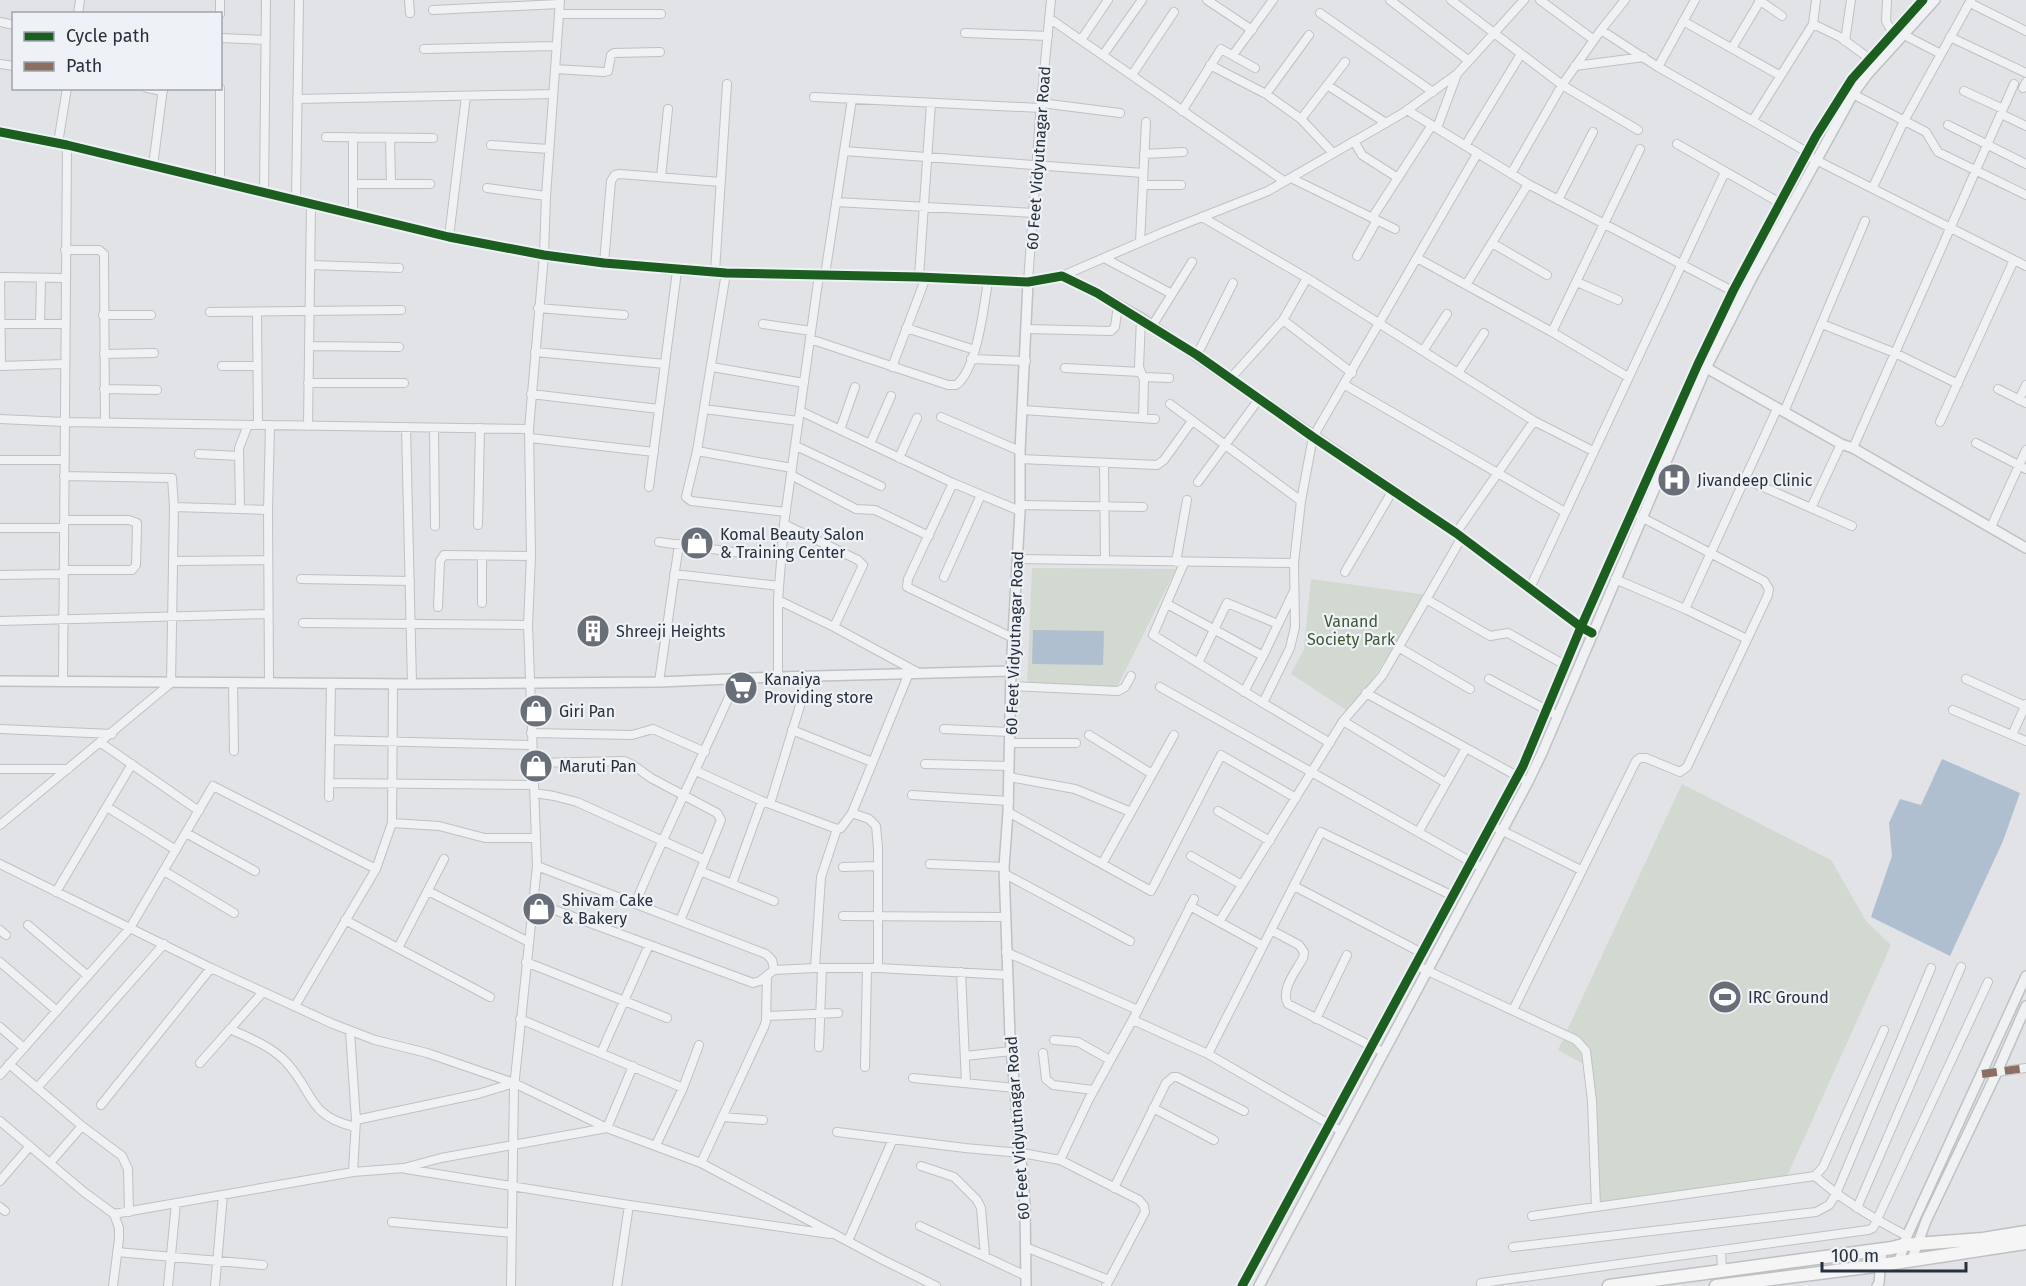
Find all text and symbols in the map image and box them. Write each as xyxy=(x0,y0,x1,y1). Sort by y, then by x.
legend xyxy=(12,12,222,90)
text: Cycle path xyxy=(66,25,150,47)
text: Path xyxy=(66,55,102,77)
street label: 60 Feet Vidyutnagar Road xyxy=(1023,65,1054,251)
hospital icon: Jivandeep Clinic xyxy=(1656,462,1692,498)
place label: Jivandeep Clinic xyxy=(1697,471,1813,490)
shop icon: Komal Beauty Salon & Training Center xyxy=(679,525,715,561)
place label: Komal Beauty Salon & Training Center xyxy=(720,525,864,562)
street label: 60 Feet Vidyutnagar Road xyxy=(1002,551,1027,735)
park label: Vanand Society Park xyxy=(1307,612,1396,649)
building icon: Shreeji Heights xyxy=(575,613,611,649)
place label: Shreeji Heights xyxy=(616,622,726,641)
supermarket icon: Kanaiya Providing store xyxy=(723,670,759,706)
place label: Kanaiya Providing store xyxy=(764,670,873,707)
shop icon: Giri Pan xyxy=(518,693,554,729)
place label: Giri Pan xyxy=(559,702,615,721)
shop icon: Maruti Pan xyxy=(518,748,554,784)
place label: Maruti Pan xyxy=(559,757,637,776)
shop icon: Shivam Cake & Bakery xyxy=(521,891,557,927)
place label: Shivam Cake & Bakery xyxy=(562,891,653,928)
sports icon: IRC Ground xyxy=(1707,979,1743,1015)
place label: IRC Ground xyxy=(1748,988,1829,1007)
street label: 60 Feet Vidyutnagar Road xyxy=(1002,1035,1033,1221)
scale bar xyxy=(1822,1235,1966,1273)
text: 100 m xyxy=(1831,1245,1879,1267)

